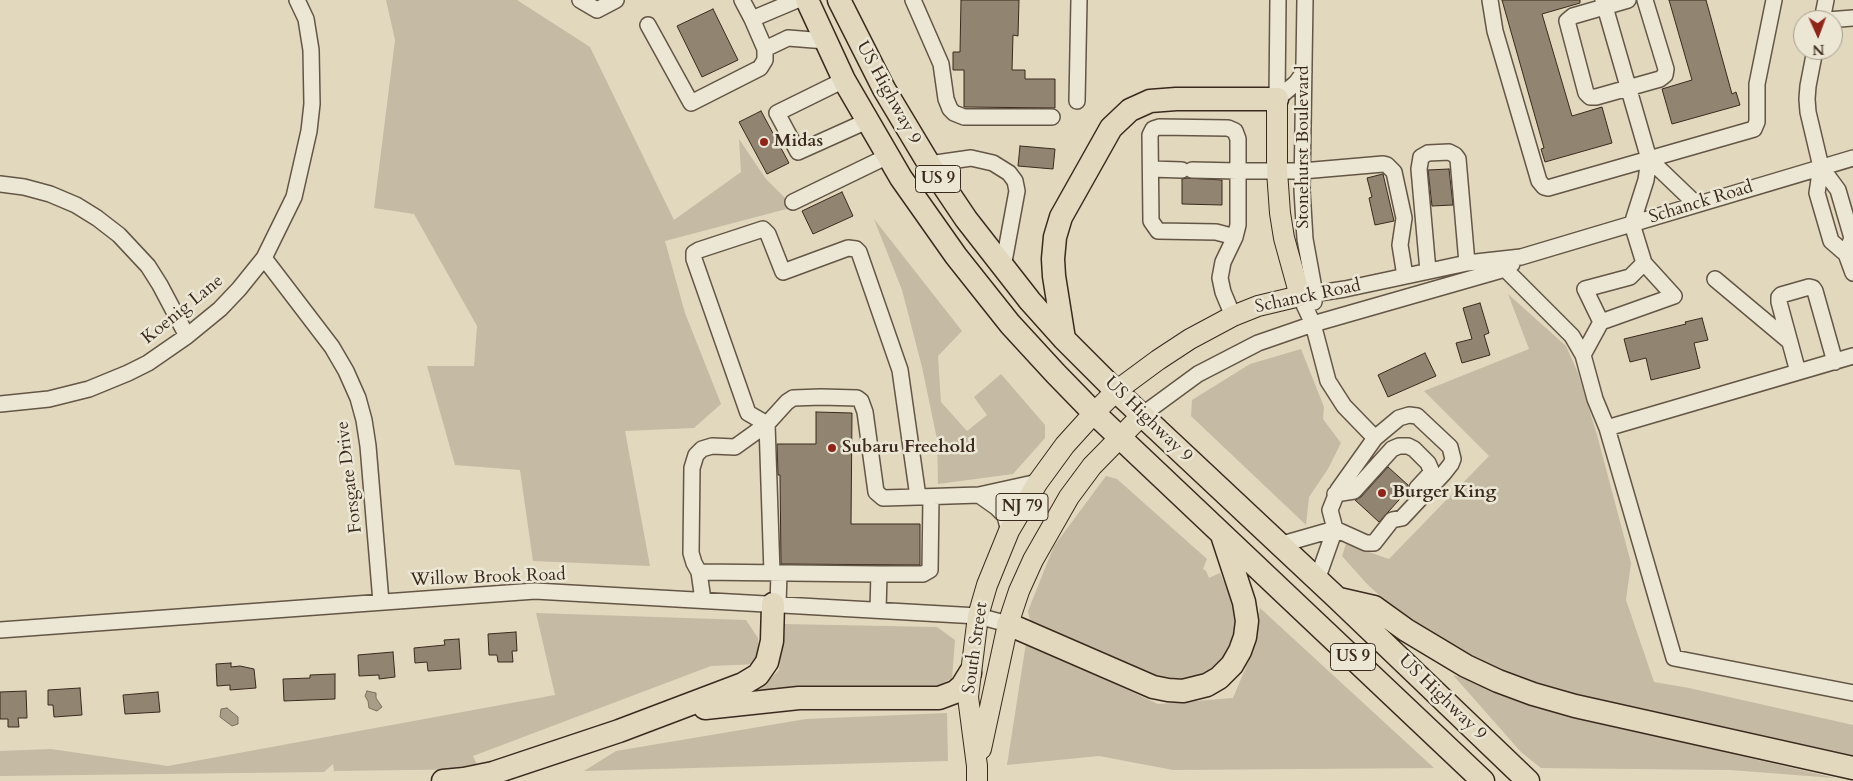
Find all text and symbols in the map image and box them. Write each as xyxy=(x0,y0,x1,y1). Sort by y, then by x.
north arrow xyxy=(1793,10,1843,60)
street label: US Highway 9 xyxy=(851,38,925,148)
text: N xyxy=(1812,40,1825,59)
street label: Stonehurst Boulevard xyxy=(1293,65,1315,229)
place label: Midas xyxy=(774,131,823,153)
marker: Midas xyxy=(758,136,770,148)
road number: US 9 xyxy=(916,165,960,192)
street label: Schanck Road xyxy=(1647,177,1755,229)
street label: Koenig Lane xyxy=(138,271,228,349)
street label: Schanck Road xyxy=(1253,275,1363,319)
street label: US Highway 9 xyxy=(1099,372,1197,468)
street label: Forsgate Drive xyxy=(332,420,368,534)
place label: Subaru Freehold xyxy=(842,437,976,459)
marker: Subaru Freehold xyxy=(826,442,838,454)
place label: Burger King xyxy=(1392,482,1496,504)
marker: Burger King xyxy=(1376,487,1388,499)
road number: NJ 79 xyxy=(996,494,1048,520)
street label: Willow Brook Road xyxy=(410,564,566,592)
street label: South Street xyxy=(959,601,993,695)
road number: US 9 xyxy=(1330,644,1376,670)
street label: US Highway 9 xyxy=(1393,650,1491,746)

